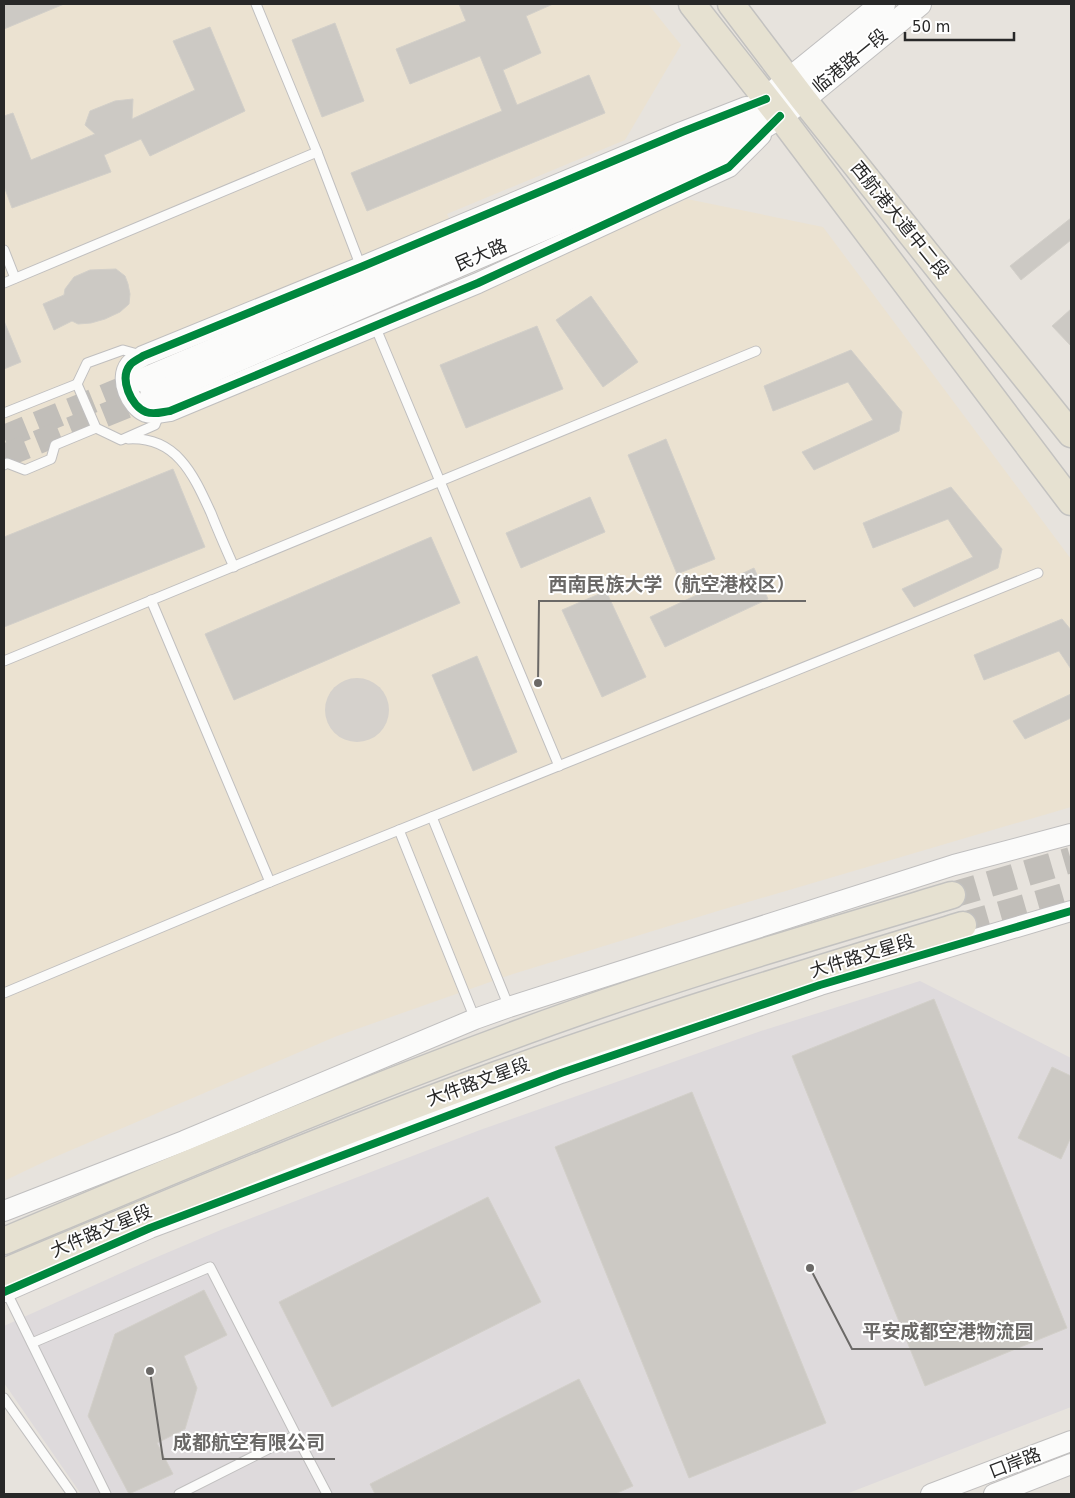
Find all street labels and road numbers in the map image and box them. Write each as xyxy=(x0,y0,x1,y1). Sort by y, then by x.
street label: 临港路一段 xyxy=(808,24,891,97)
street label: 西航港大道中二段 xyxy=(847,157,954,282)
street label: 民大路 xyxy=(452,234,510,275)
street label: 大件路文星段 xyxy=(807,930,917,981)
street label: 大件路文星段 xyxy=(423,1053,532,1110)
street label: 大件路文星段 xyxy=(47,1200,155,1261)
street label: 口岸路 xyxy=(986,1443,1044,1482)

